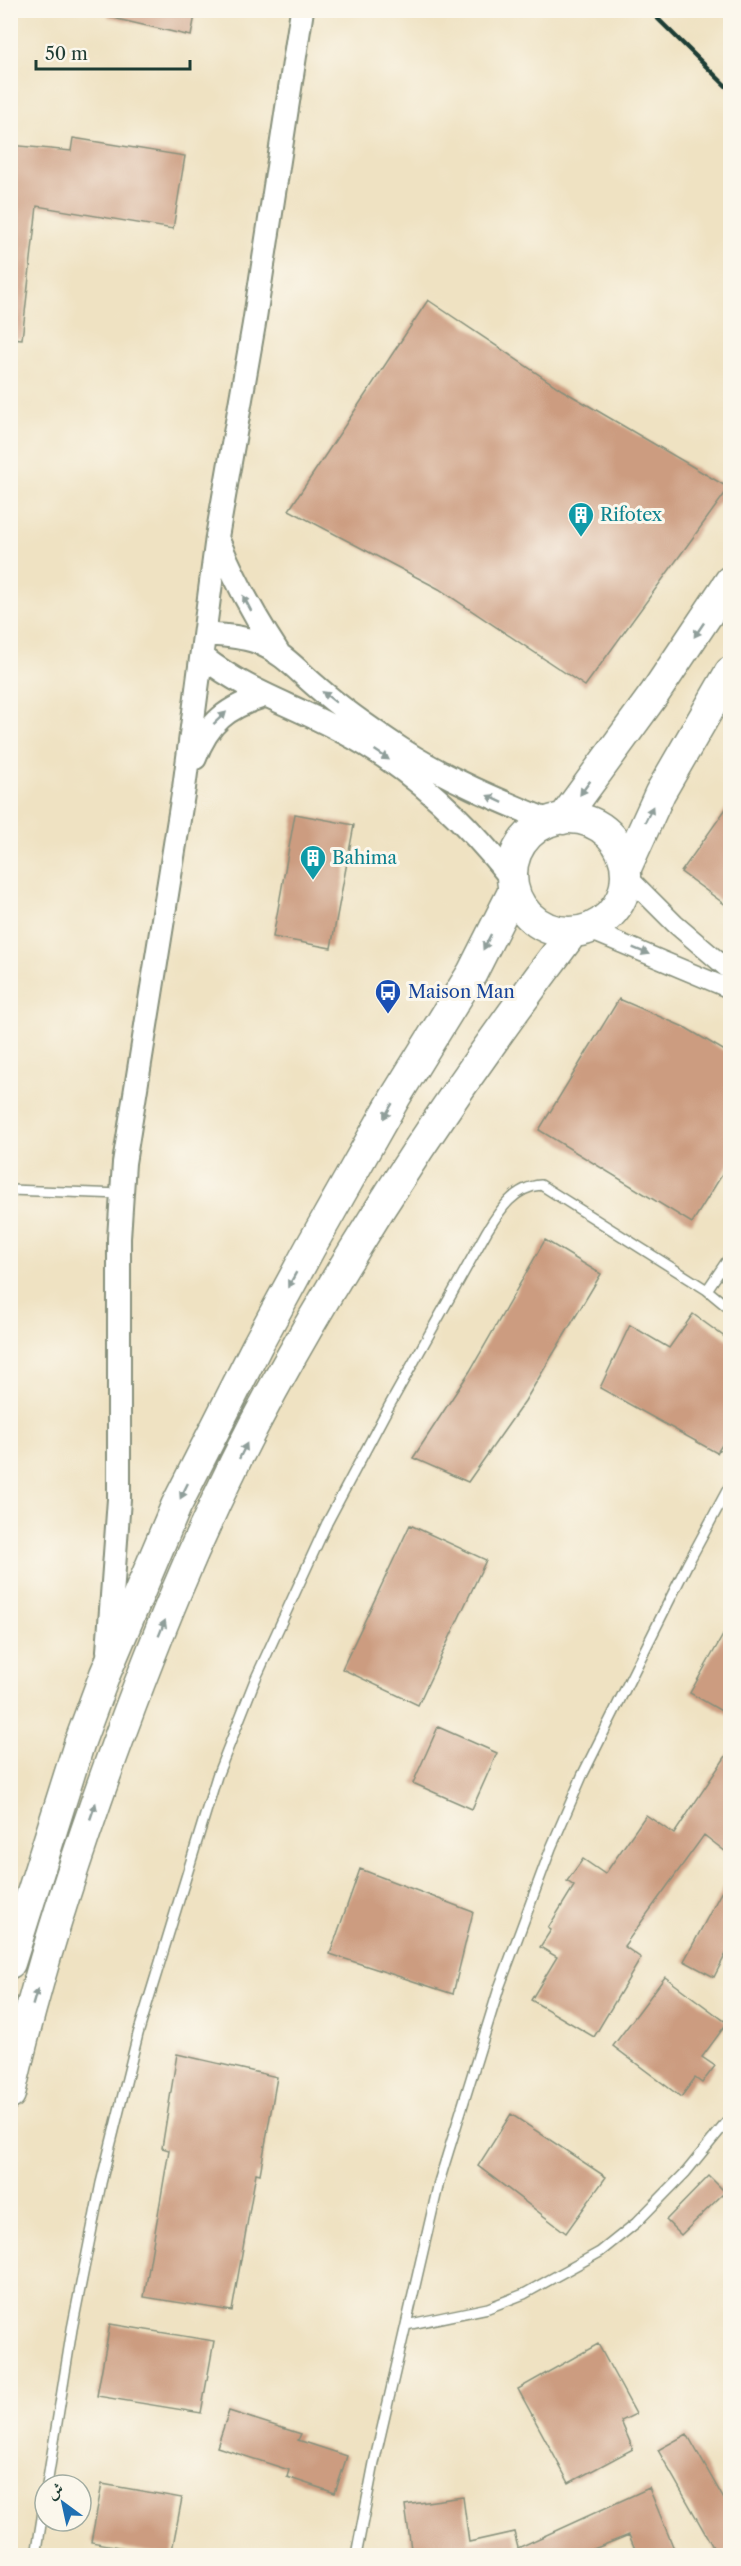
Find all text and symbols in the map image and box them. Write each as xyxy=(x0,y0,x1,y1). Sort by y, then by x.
scale bar xyxy=(36,33,190,71)
text: 50 m xyxy=(45,43,88,65)
building icon: Rifotex xyxy=(566,500,596,538)
place label: Rifotex xyxy=(600,504,663,526)
one-way arrow xyxy=(242,594,252,611)
one-way arrow xyxy=(693,621,705,637)
one-way arrow xyxy=(321,690,337,703)
one-way arrow xyxy=(212,712,227,725)
one-way arrow xyxy=(374,750,390,761)
one-way arrow xyxy=(579,780,591,796)
one-way arrow xyxy=(486,794,503,803)
one-way arrow xyxy=(645,806,654,823)
building icon: Bahima xyxy=(298,843,328,881)
place label: Bahima xyxy=(332,847,398,869)
one-way arrow xyxy=(482,934,492,951)
one-way arrow xyxy=(632,947,650,956)
bus stop icon: Maison Man xyxy=(373,977,403,1015)
place label: Maison Man xyxy=(408,981,515,1003)
one-way arrow xyxy=(384,1102,394,1119)
one-way arrow xyxy=(287,1272,297,1289)
one-way arrow xyxy=(237,1442,247,1460)
one-way arrow xyxy=(179,1482,188,1499)
one-way arrow xyxy=(157,1619,167,1637)
one-way arrow xyxy=(89,1802,98,1820)
one-way arrow xyxy=(31,1988,40,2006)
north arrow xyxy=(33,2473,93,2533)
text: ش xyxy=(43,2478,67,2503)

